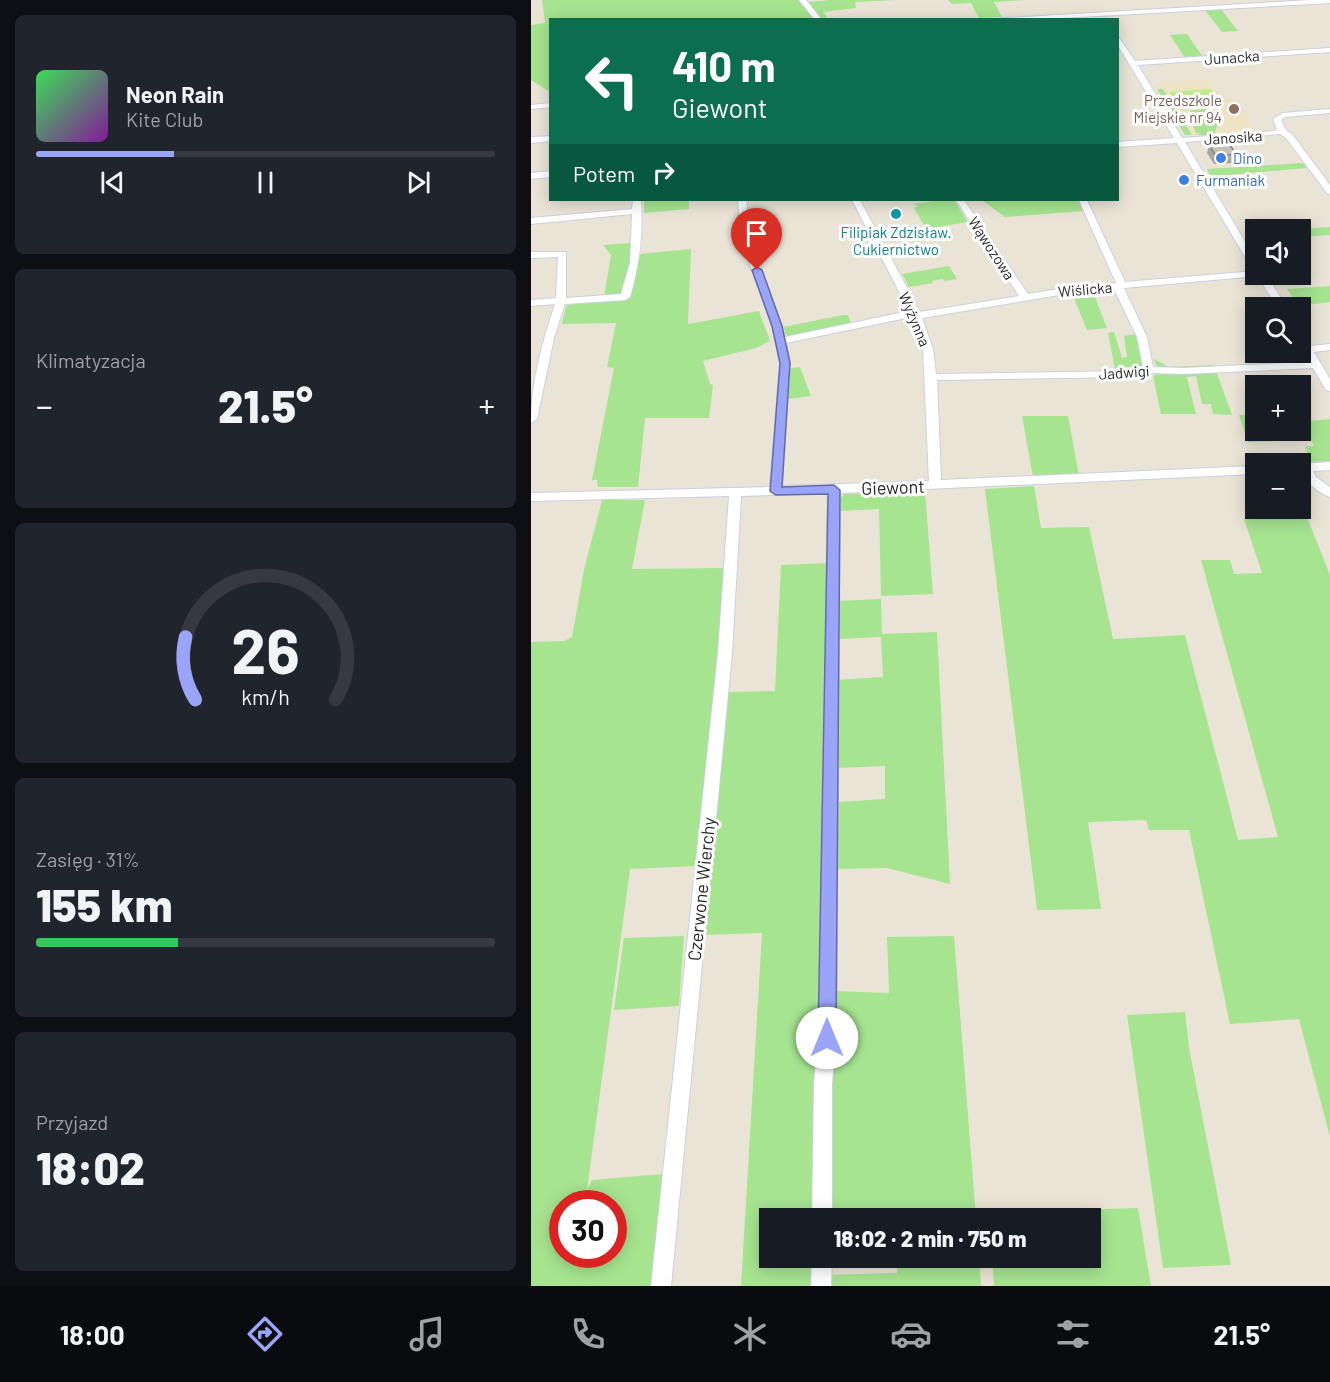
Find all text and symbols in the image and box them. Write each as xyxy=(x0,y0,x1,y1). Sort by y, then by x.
text: 410 m xyxy=(672,40,776,90)
icon: left xyxy=(573,42,651,120)
street label: Junacka xyxy=(1204,46,1260,68)
text: Neon Rain xyxy=(126,81,224,107)
text: Giewont xyxy=(672,91,768,123)
place label: Przedszkole Miejskie nr 94 xyxy=(1134,91,1222,126)
marker: Przedszkole Miejskie nr 94 xyxy=(1227,102,1241,116)
text: Kite Club xyxy=(126,107,203,131)
street label: Janosika xyxy=(1203,126,1263,148)
place label: Dino xyxy=(1233,149,1262,167)
marker: Dino xyxy=(1214,151,1228,165)
icon: right xyxy=(647,156,680,189)
text: Potem xyxy=(573,160,635,186)
icon: previous xyxy=(96,166,129,199)
icon: pause xyxy=(249,166,282,199)
icon: next xyxy=(402,166,435,199)
place label: Furmaniak xyxy=(1196,171,1265,189)
marker: Furmaniak xyxy=(1177,173,1191,187)
marker: Filipiak Zdzisław. Cukiernictwo xyxy=(889,207,903,221)
pin xyxy=(731,208,782,270)
street label: Wąwozowa xyxy=(965,213,1019,283)
icon: arrive xyxy=(740,217,773,250)
map controls xyxy=(1245,219,1311,519)
button: sound xyxy=(1245,219,1311,285)
place label: Filipiak Zdzisław. Cukiernictwo xyxy=(840,223,952,258)
street label: Wiślicka xyxy=(1057,278,1113,300)
street label: Wyżynna xyxy=(896,289,934,349)
button: search xyxy=(1245,297,1311,363)
text: Klimatyzacja xyxy=(36,348,146,372)
street label: Jadwigi xyxy=(1098,361,1150,383)
button: + xyxy=(1245,375,1311,441)
text: 21.5° xyxy=(218,378,313,432)
text: − xyxy=(36,385,53,425)
text: + xyxy=(479,385,495,425)
button: − xyxy=(1245,453,1311,519)
street label: Giewont xyxy=(861,475,925,499)
text: 26 xyxy=(231,612,300,686)
text: km/h xyxy=(241,684,290,709)
street label: Czerwone Wierchy xyxy=(683,816,719,962)
text: Zasięg · 31% xyxy=(36,847,140,871)
text: 155 km xyxy=(36,877,173,931)
position arrow xyxy=(795,1006,859,1070)
text: Przyjazd xyxy=(36,1110,108,1134)
text: 18:02 xyxy=(36,1140,145,1194)
speed limit sign: 30 xyxy=(549,1190,627,1268)
text: 18:02 · 2 min · 750 m xyxy=(833,1225,1027,1251)
icon: directions xyxy=(244,1313,286,1355)
icon: music xyxy=(406,1313,448,1355)
icon: phone xyxy=(567,1313,609,1355)
icon: climate xyxy=(729,1313,771,1355)
icon: car xyxy=(890,1313,932,1355)
icon: filters xyxy=(1052,1313,1094,1355)
text: 18:00 xyxy=(60,1318,125,1350)
text: 21.5° xyxy=(1214,1318,1270,1350)

